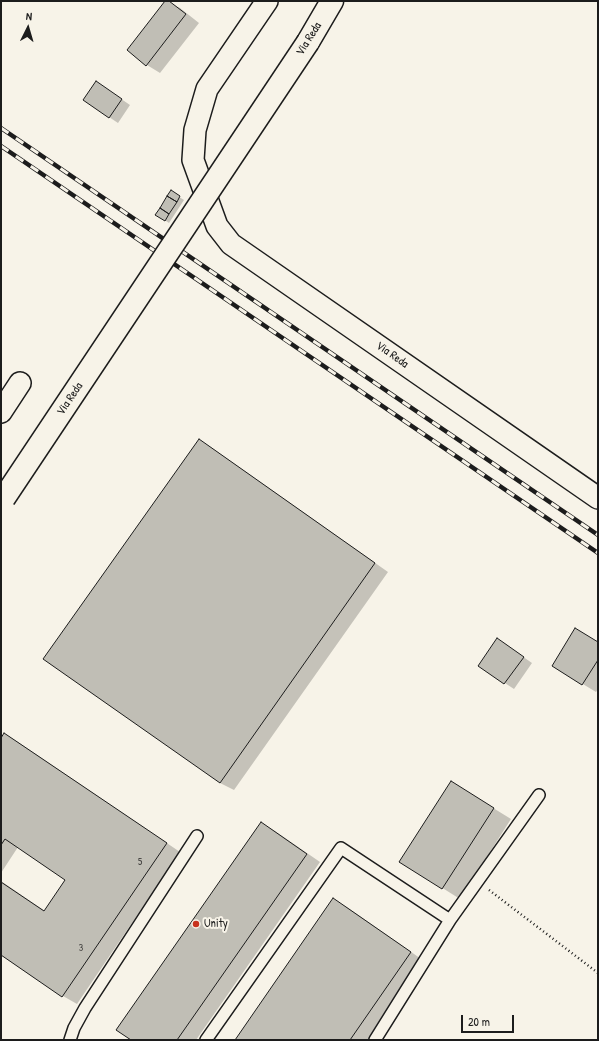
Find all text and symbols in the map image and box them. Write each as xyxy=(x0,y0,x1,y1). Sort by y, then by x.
north arrow xyxy=(8,8,48,48)
text: N xyxy=(26,9,33,23)
street label: Via Reda xyxy=(293,20,325,58)
street label: Via Reda xyxy=(373,339,411,371)
street label: Via Reda xyxy=(54,380,86,418)
house number: 5 xyxy=(138,856,142,868)
place label: Unity xyxy=(204,917,228,931)
marker: Unity xyxy=(191,919,201,929)
house number: 3 xyxy=(79,942,83,954)
scale bar xyxy=(463,1007,516,1033)
text: 20 m xyxy=(468,1013,490,1030)

